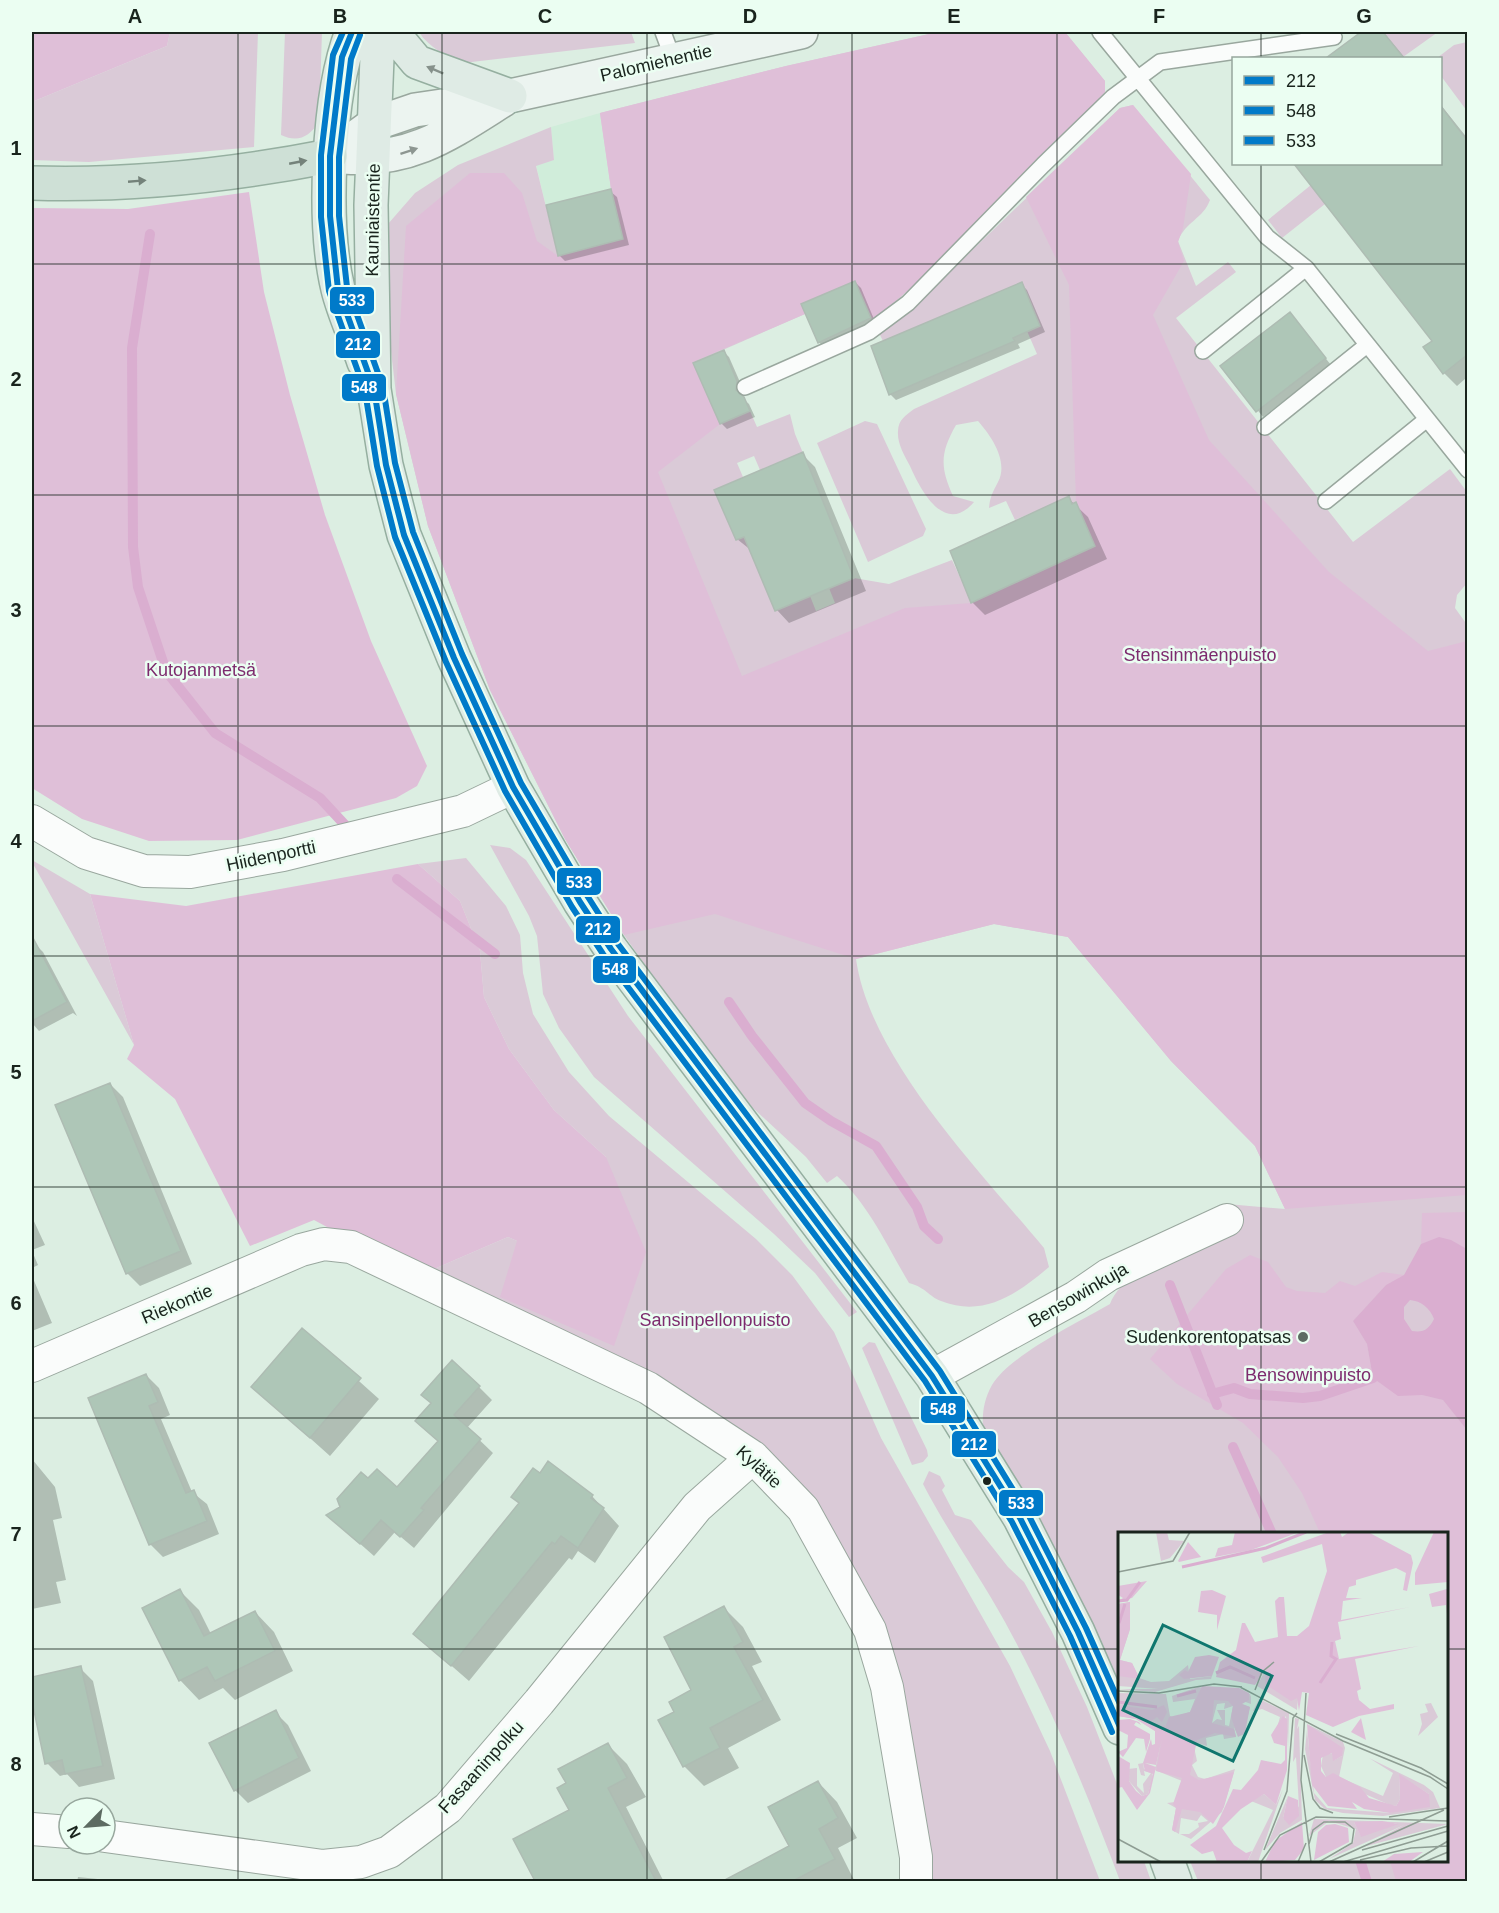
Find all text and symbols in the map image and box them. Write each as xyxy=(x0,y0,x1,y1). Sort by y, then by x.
text: A xyxy=(128,5,142,27)
text: B xyxy=(333,5,347,27)
text: C xyxy=(538,5,552,27)
text: D xyxy=(743,5,757,27)
text: E xyxy=(947,5,961,27)
text: F xyxy=(1153,5,1165,27)
text: G xyxy=(1356,5,1372,27)
street label: Palomiehentie xyxy=(598,40,714,86)
legend xyxy=(1232,57,1442,165)
one-way arrow xyxy=(426,64,444,74)
text: 212 xyxy=(1286,71,1316,91)
text: 548 xyxy=(1286,101,1316,121)
text: 533 xyxy=(1286,131,1316,151)
text: 1 xyxy=(10,137,22,159)
one-way arrow xyxy=(400,146,418,155)
one-way arrow xyxy=(288,157,307,166)
street label: Kauniaistentie xyxy=(362,163,384,277)
one-way arrow xyxy=(127,176,146,186)
line badge: 533 xyxy=(329,286,375,315)
text: 533 xyxy=(339,292,365,309)
line badge: 212 xyxy=(335,330,381,359)
text: 212 xyxy=(345,336,371,353)
text: 2 xyxy=(10,368,22,390)
line badge: 548 xyxy=(341,373,387,402)
text: 548 xyxy=(351,379,377,396)
text: 3 xyxy=(10,599,22,621)
park label: Stensinmäenpuisto xyxy=(1123,645,1277,665)
park label: Kutojanmetsä xyxy=(146,660,257,680)
text: 4 xyxy=(10,830,22,852)
street label: Hiidenportti xyxy=(224,837,318,875)
line badge: 533 xyxy=(556,867,602,896)
text: 533 xyxy=(566,874,592,891)
line badge: 212 xyxy=(575,915,621,944)
text: 212 xyxy=(585,921,611,938)
line badge: 548 xyxy=(592,955,637,984)
text: 548 xyxy=(602,961,628,978)
text: 5 xyxy=(10,1061,22,1083)
street label: Bensowinkuja xyxy=(1025,1258,1132,1331)
street label: Riekontie xyxy=(139,1280,215,1328)
text: 6 xyxy=(10,1292,22,1314)
park label: Sansinpellonpuisto xyxy=(639,1310,791,1330)
place label: Sudenkorentopatsas xyxy=(1126,1327,1291,1347)
marker: Sudenkorentopatsas xyxy=(1296,1330,1310,1344)
park label: Bensowinpuisto xyxy=(1245,1365,1371,1385)
line badge: 548 xyxy=(920,1395,966,1424)
text: 548 xyxy=(930,1401,956,1418)
line badge: 212 xyxy=(951,1430,997,1458)
text: 212 xyxy=(961,1436,987,1453)
street label: Kylätie xyxy=(732,1441,786,1493)
unlabelled marker xyxy=(981,1475,993,1487)
line badge: 533 xyxy=(998,1489,1044,1517)
text: 533 xyxy=(1008,1495,1034,1512)
text: 7 xyxy=(10,1523,22,1545)
inset map xyxy=(1118,1532,1448,1862)
street label: Fasaaninpolku xyxy=(434,1717,528,1817)
text: 8 xyxy=(10,1753,22,1775)
north arrow xyxy=(57,1796,117,1856)
text: N xyxy=(64,1823,84,1841)

